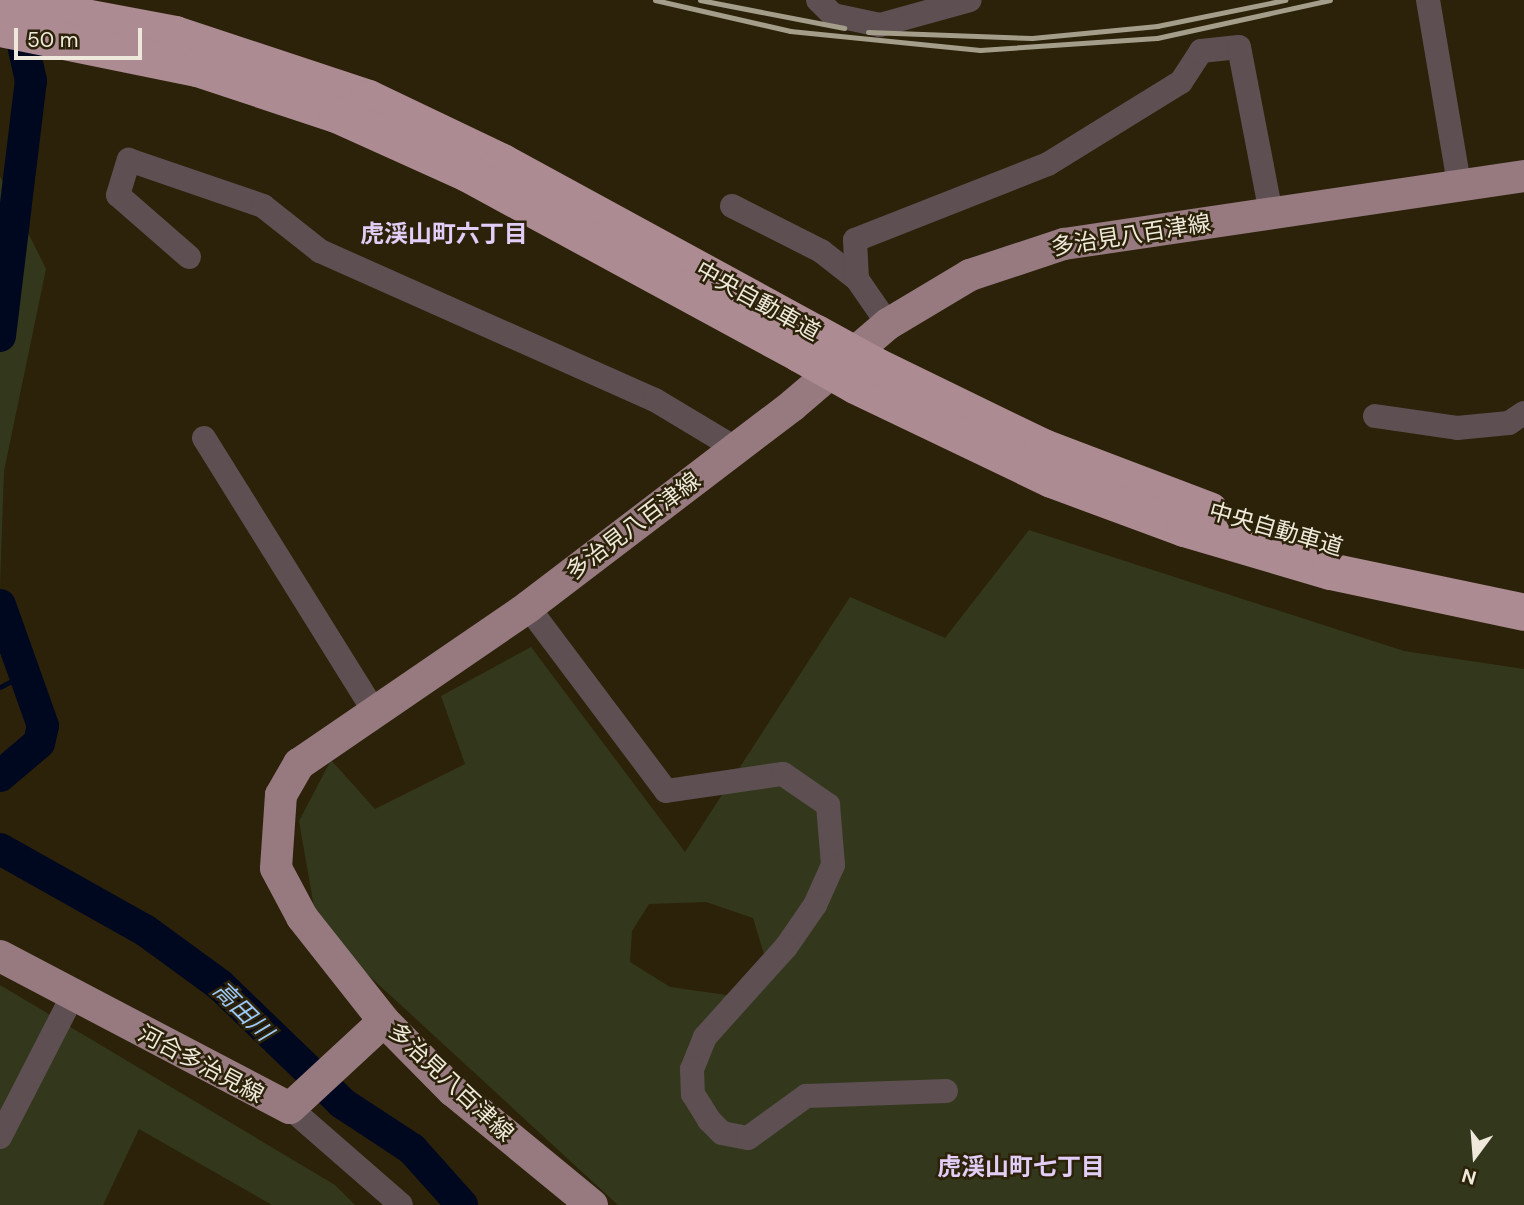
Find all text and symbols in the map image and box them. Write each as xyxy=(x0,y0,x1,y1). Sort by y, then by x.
scale bar xyxy=(18,14,145,58)
text: 50 m xyxy=(27,26,78,54)
street label: 多治見八百津線 xyxy=(1049,209,1213,261)
district label: 虎渓山町六丁目 xyxy=(360,220,528,248)
street label: 中央自動車道 xyxy=(691,255,825,347)
street label: 多治見八百津線 xyxy=(560,467,706,585)
street label: 中央自動車道 xyxy=(1206,497,1346,561)
water label: 高田川 xyxy=(207,975,279,1047)
street label: 多治見八百津線 xyxy=(383,1017,519,1147)
street label: 河合多治見線 xyxy=(134,1019,268,1109)
north arrow xyxy=(1440,1121,1510,1191)
district label: 虎渓山町七丁目 xyxy=(937,1153,1105,1181)
text: N xyxy=(1459,1163,1479,1191)

